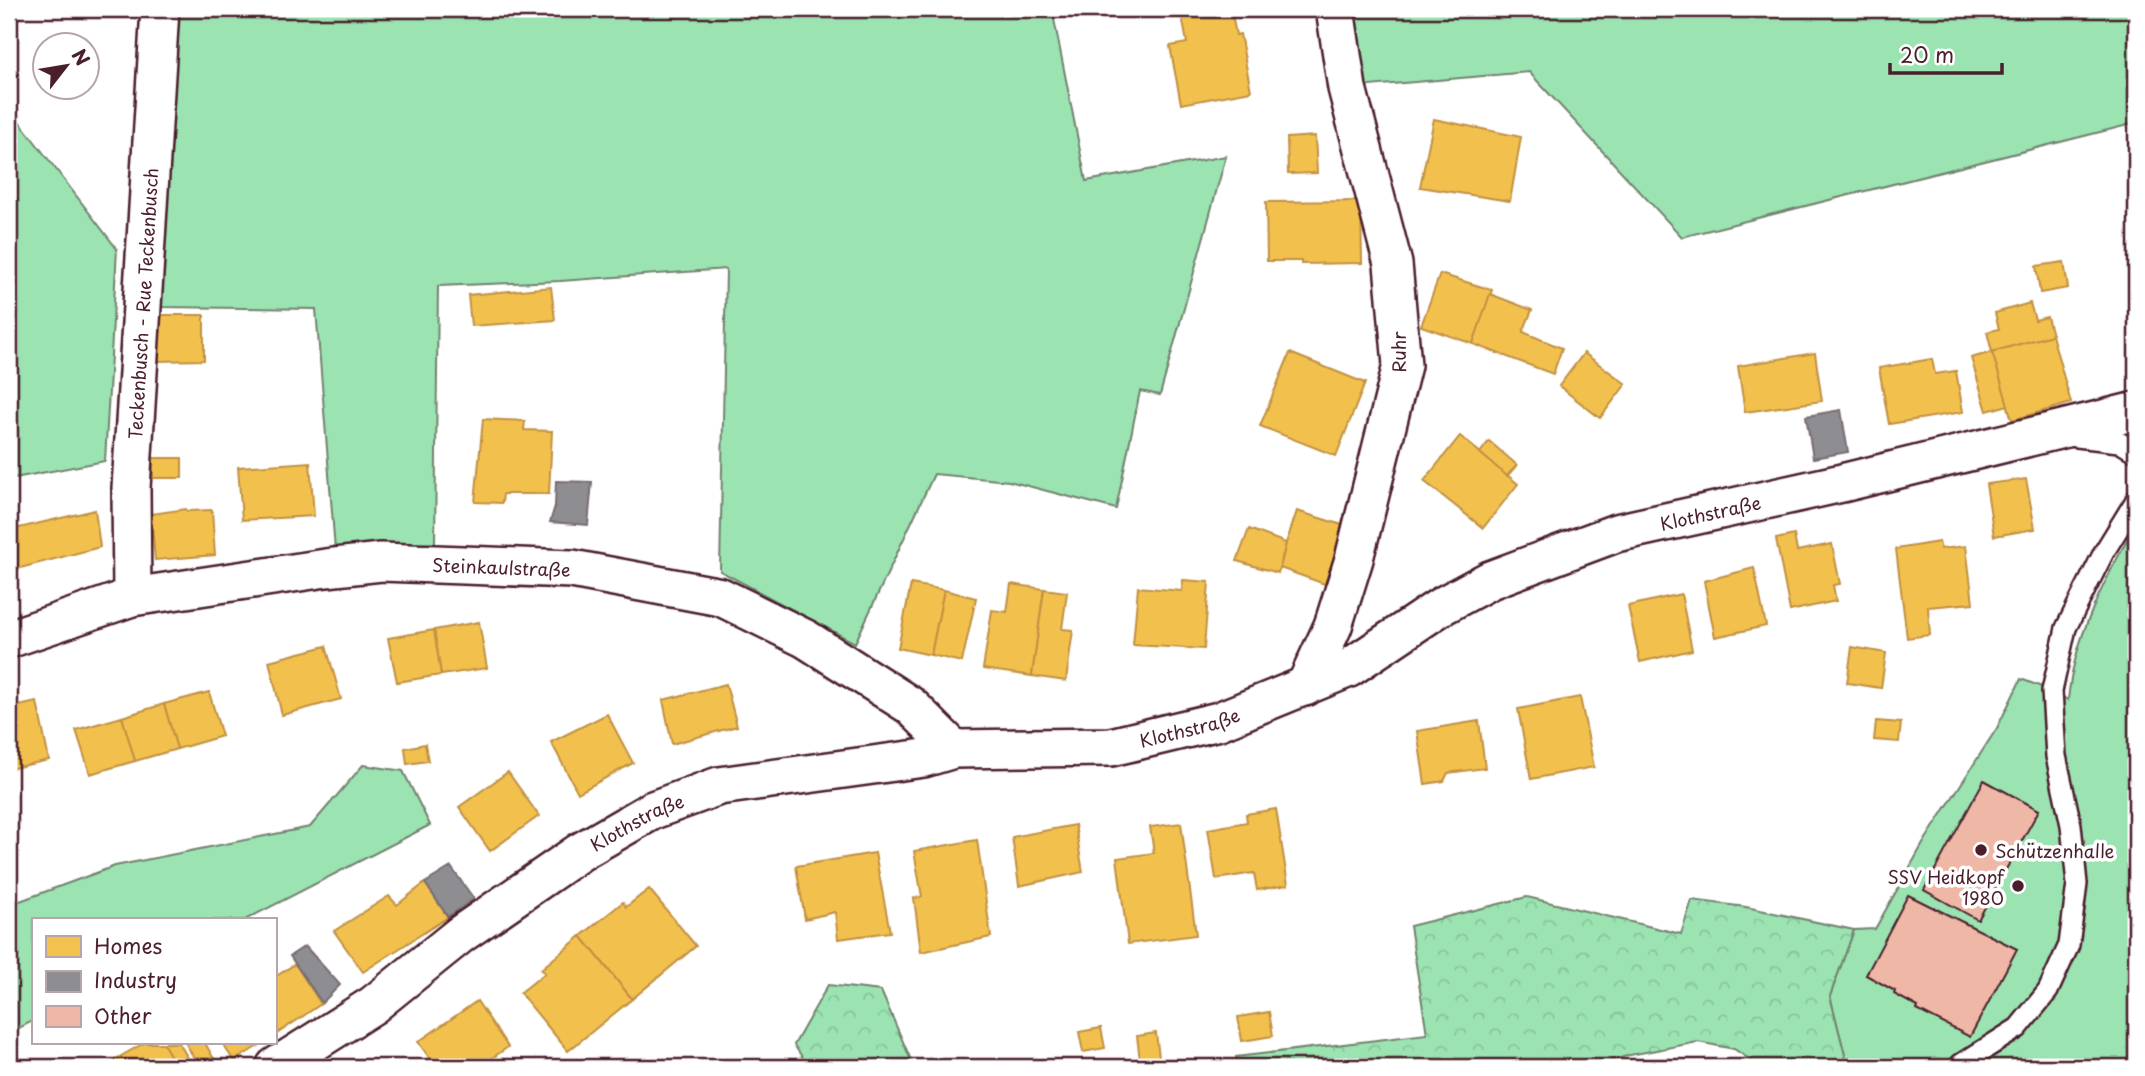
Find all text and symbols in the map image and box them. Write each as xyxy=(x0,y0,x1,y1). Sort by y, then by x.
north arrow xyxy=(32,32,102,102)
scale bar xyxy=(1890,32,2002,76)
text: 20 m xyxy=(1900,38,1954,70)
text: N xyxy=(66,43,97,70)
street label: Teckenbusch - Rue Teckenbusch xyxy=(120,167,164,440)
street label: Ruhr xyxy=(1385,331,1412,373)
street label: Klothstraße xyxy=(1657,488,1763,536)
street label: Steinkaulstraße xyxy=(432,550,571,582)
street label: Klothstraße xyxy=(1136,701,1244,753)
street label: Klothstraße xyxy=(585,787,687,857)
place label: Schützenhalle xyxy=(1995,837,2115,864)
marker: Schützenhalle xyxy=(1973,842,1989,858)
place label: SSV Heidkopf 1980 xyxy=(1887,863,2006,911)
marker: SSV Heidkopf 1980 xyxy=(2010,878,2026,894)
legend xyxy=(32,918,276,1044)
text: Homes xyxy=(94,929,162,961)
text: Industry xyxy=(94,963,177,995)
text: Other xyxy=(94,999,152,1031)

